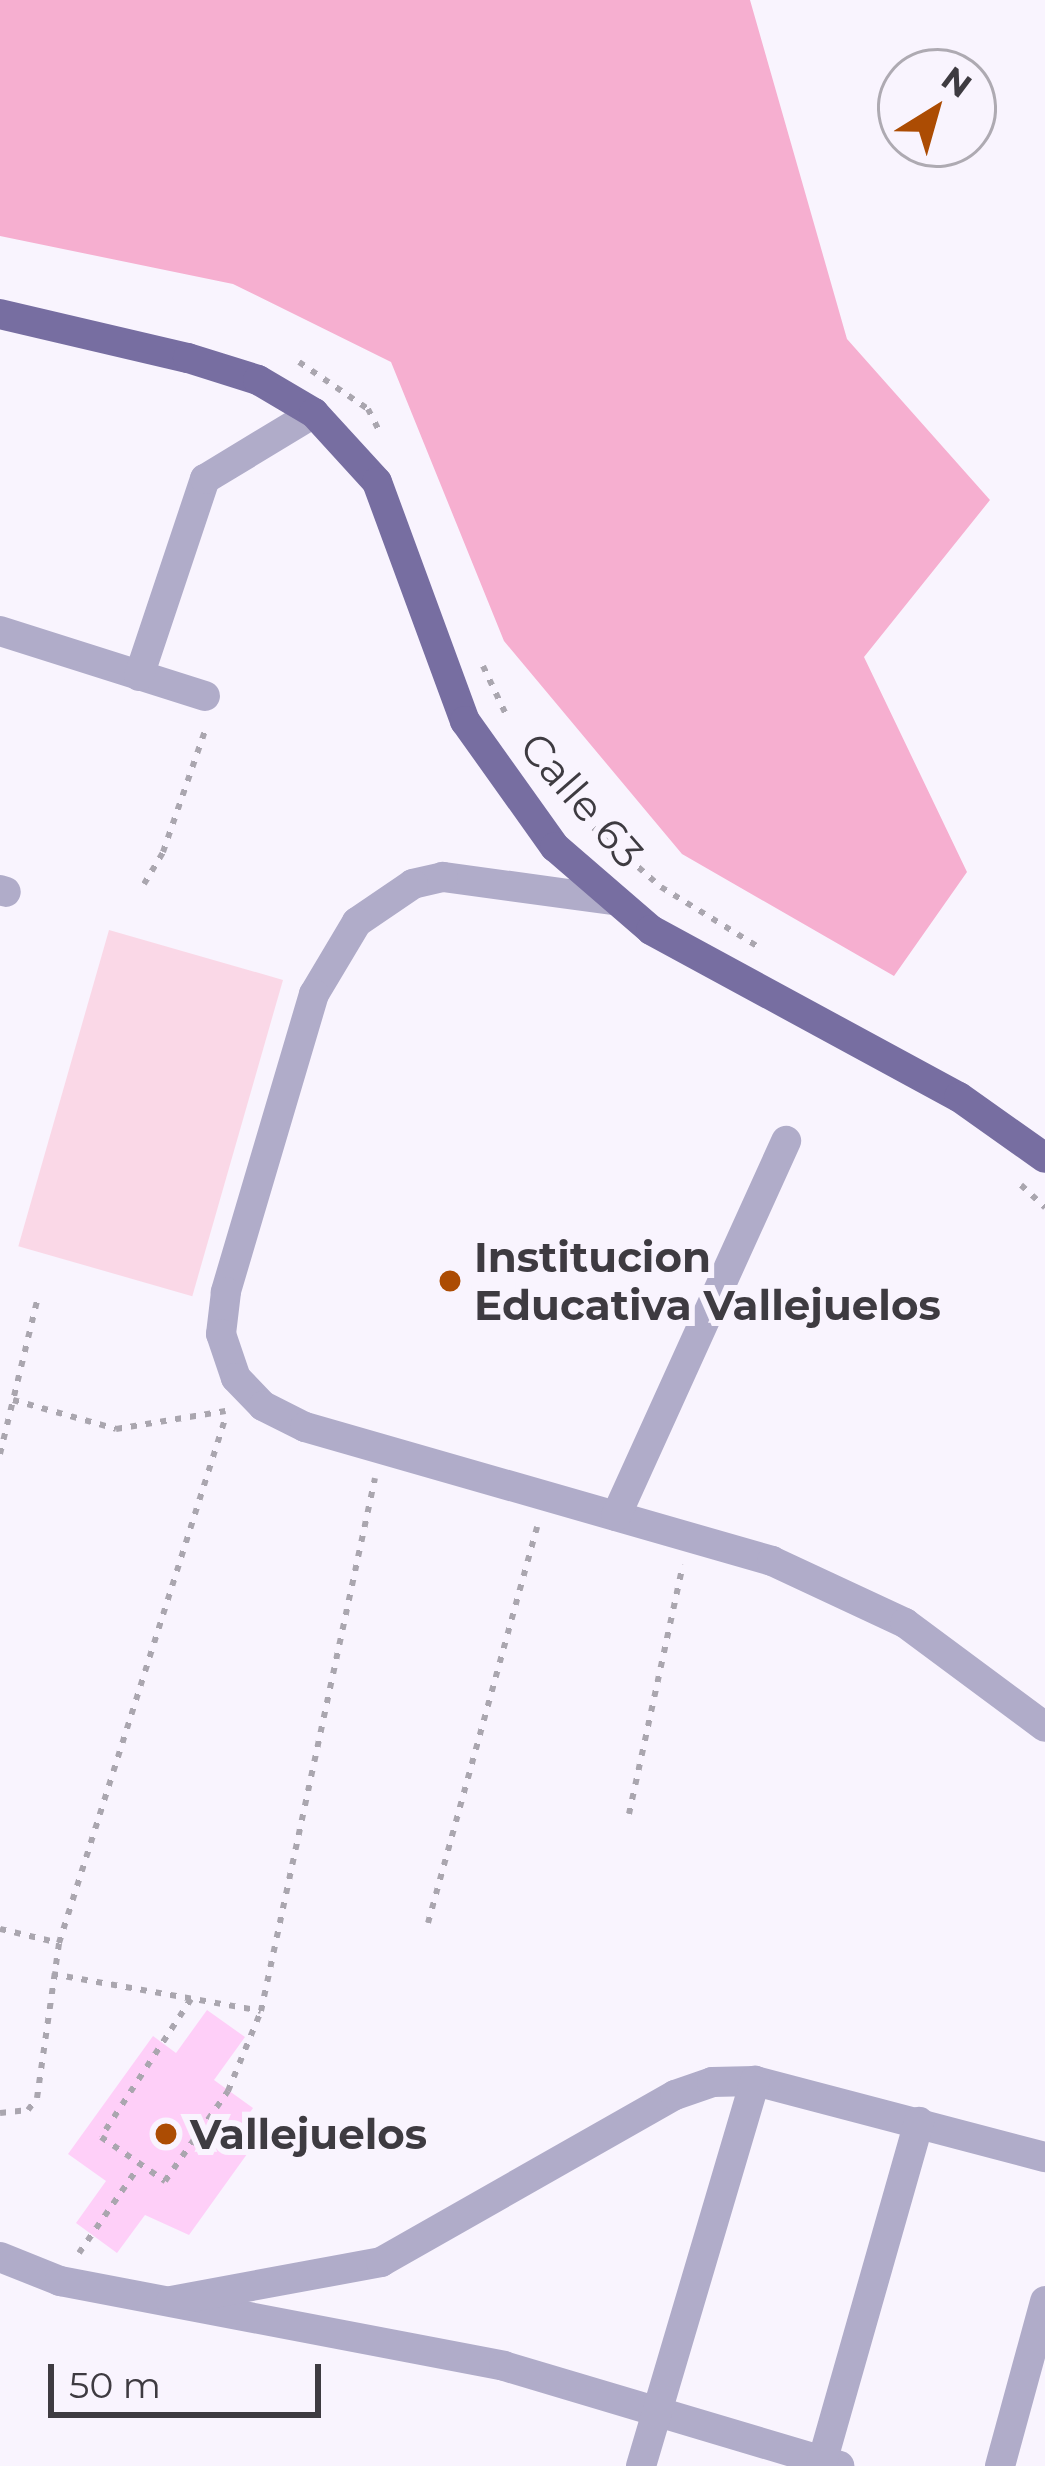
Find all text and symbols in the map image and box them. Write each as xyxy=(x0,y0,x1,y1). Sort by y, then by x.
north arrow xyxy=(877,48,997,168)
text: N xyxy=(934,58,980,106)
street label: Calle 63 xyxy=(510,722,654,878)
place label: Institucion Educativa Vallejuelos xyxy=(474,1232,941,1330)
marker: Institucion Educativa Vallejuelos xyxy=(437,1268,463,1294)
place label: Vallejuelos xyxy=(190,2109,427,2159)
marker: Vallejuelos xyxy=(153,2121,179,2147)
scale bar xyxy=(54,2340,327,2414)
text: 50 m xyxy=(69,2363,161,2407)

